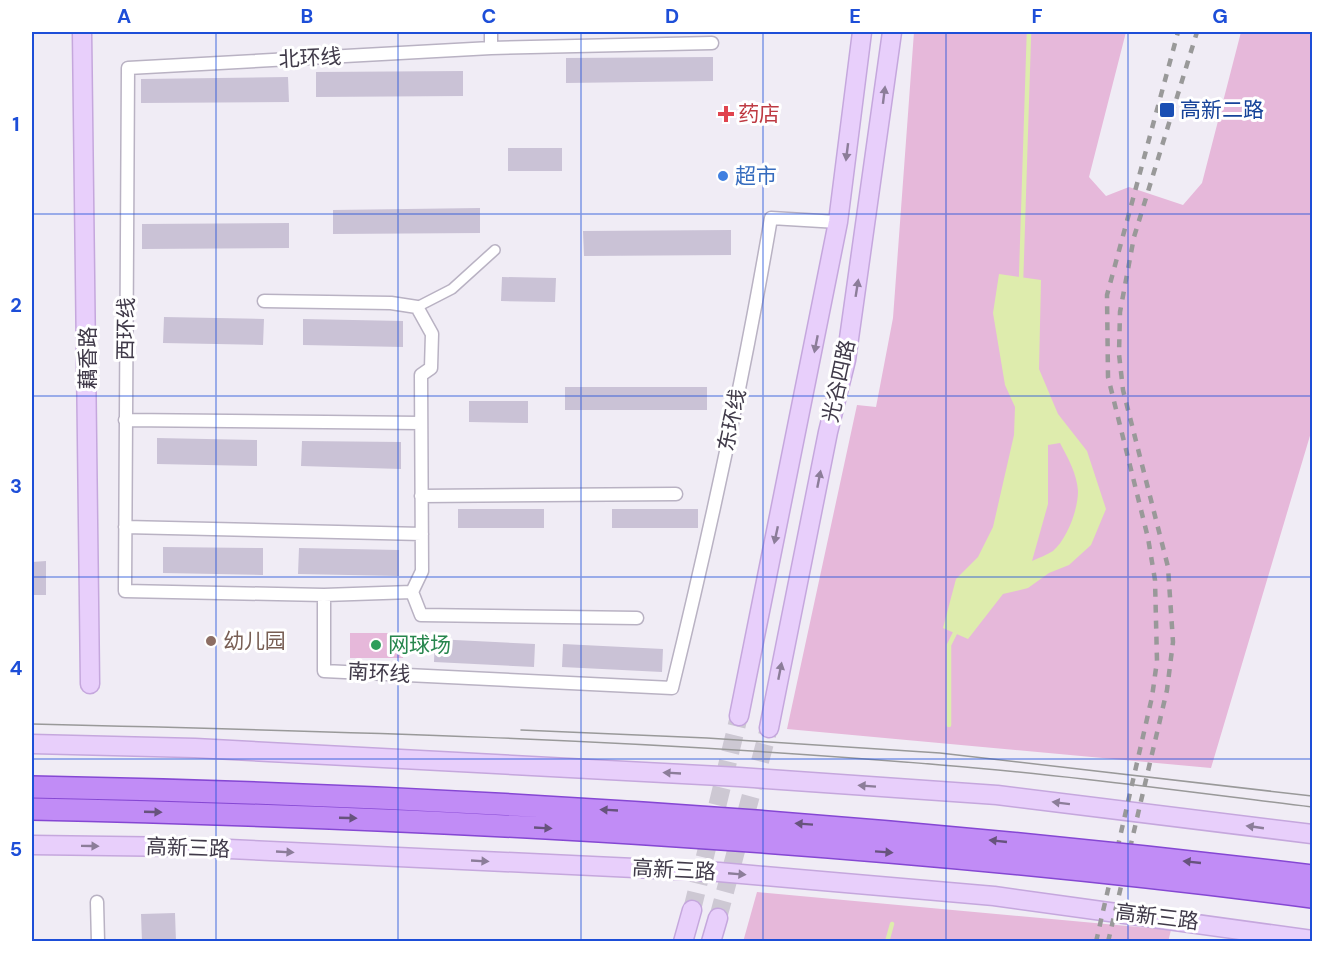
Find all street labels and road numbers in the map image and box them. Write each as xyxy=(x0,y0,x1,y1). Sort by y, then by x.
street label: 北环线 xyxy=(278,42,342,74)
street label: 西环线 xyxy=(111,297,141,361)
street label: 藕香路 xyxy=(74,327,102,390)
street label: 光谷四路 xyxy=(817,337,861,425)
street label: 东环线 xyxy=(712,386,752,454)
street label: 南环线 xyxy=(347,657,411,689)
street label: 高新三路 xyxy=(146,833,230,863)
street label: 高新三路 xyxy=(631,854,717,886)
street label: 高新三路 xyxy=(1114,898,1200,936)

